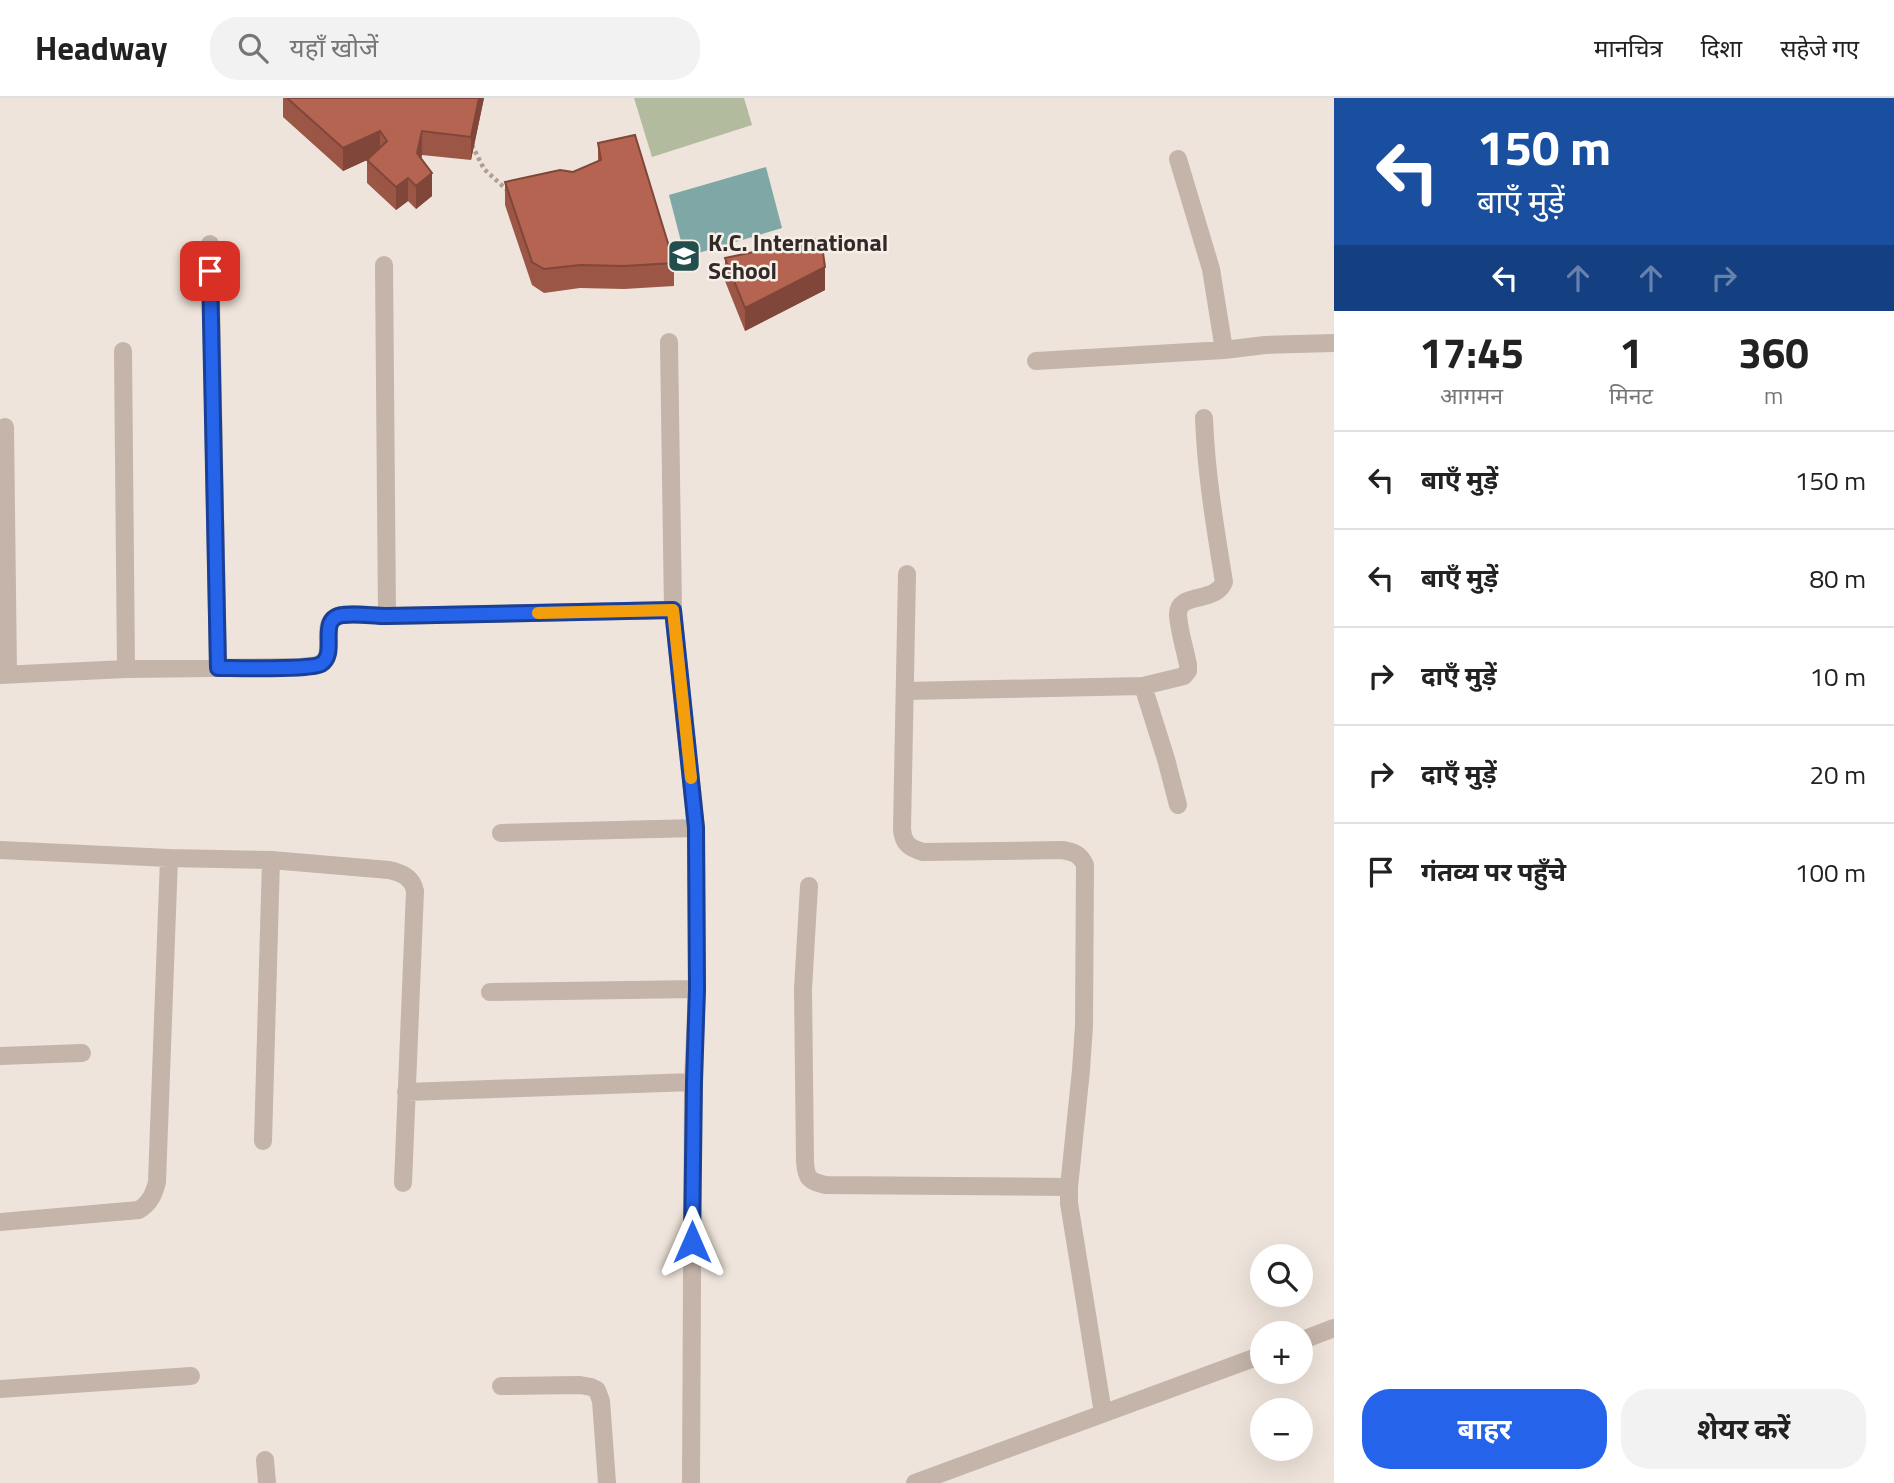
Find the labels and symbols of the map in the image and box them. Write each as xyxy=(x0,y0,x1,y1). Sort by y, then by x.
place label: K.C. International School xyxy=(708,224,888,288)
school or university icon: K.C. International School xyxy=(665,237,703,275)
pin xyxy=(180,241,240,301)
position arrow xyxy=(655,1205,729,1279)

